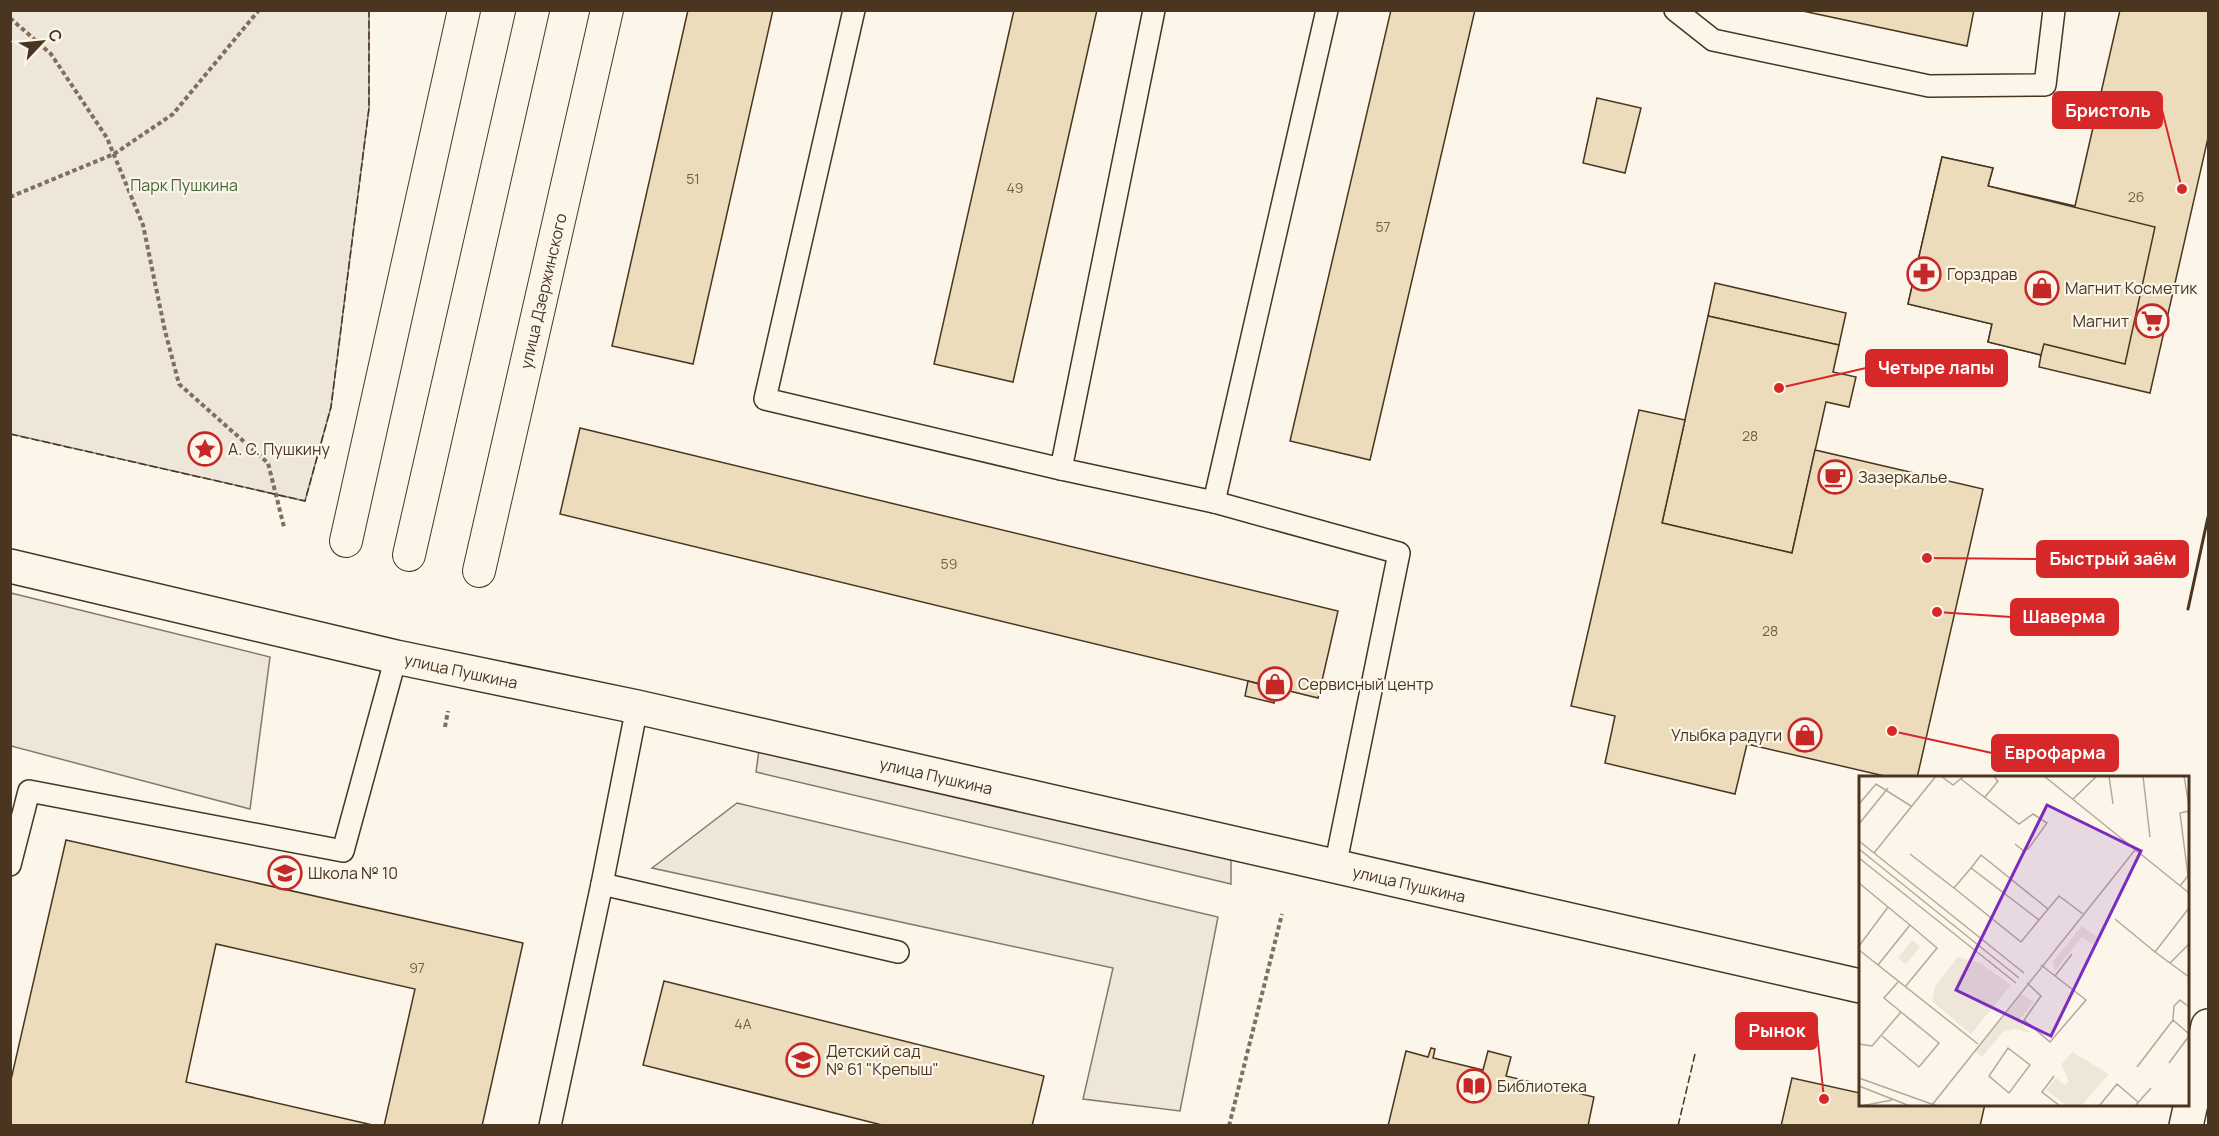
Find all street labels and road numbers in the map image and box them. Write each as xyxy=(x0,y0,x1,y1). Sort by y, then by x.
street label: улица Дзержинского xyxy=(514,211,572,371)
street label: улица Пушкина xyxy=(402,648,520,694)
street label: улица Пушкина xyxy=(877,752,995,800)
street label: улица Пушкина xyxy=(1350,860,1468,908)

